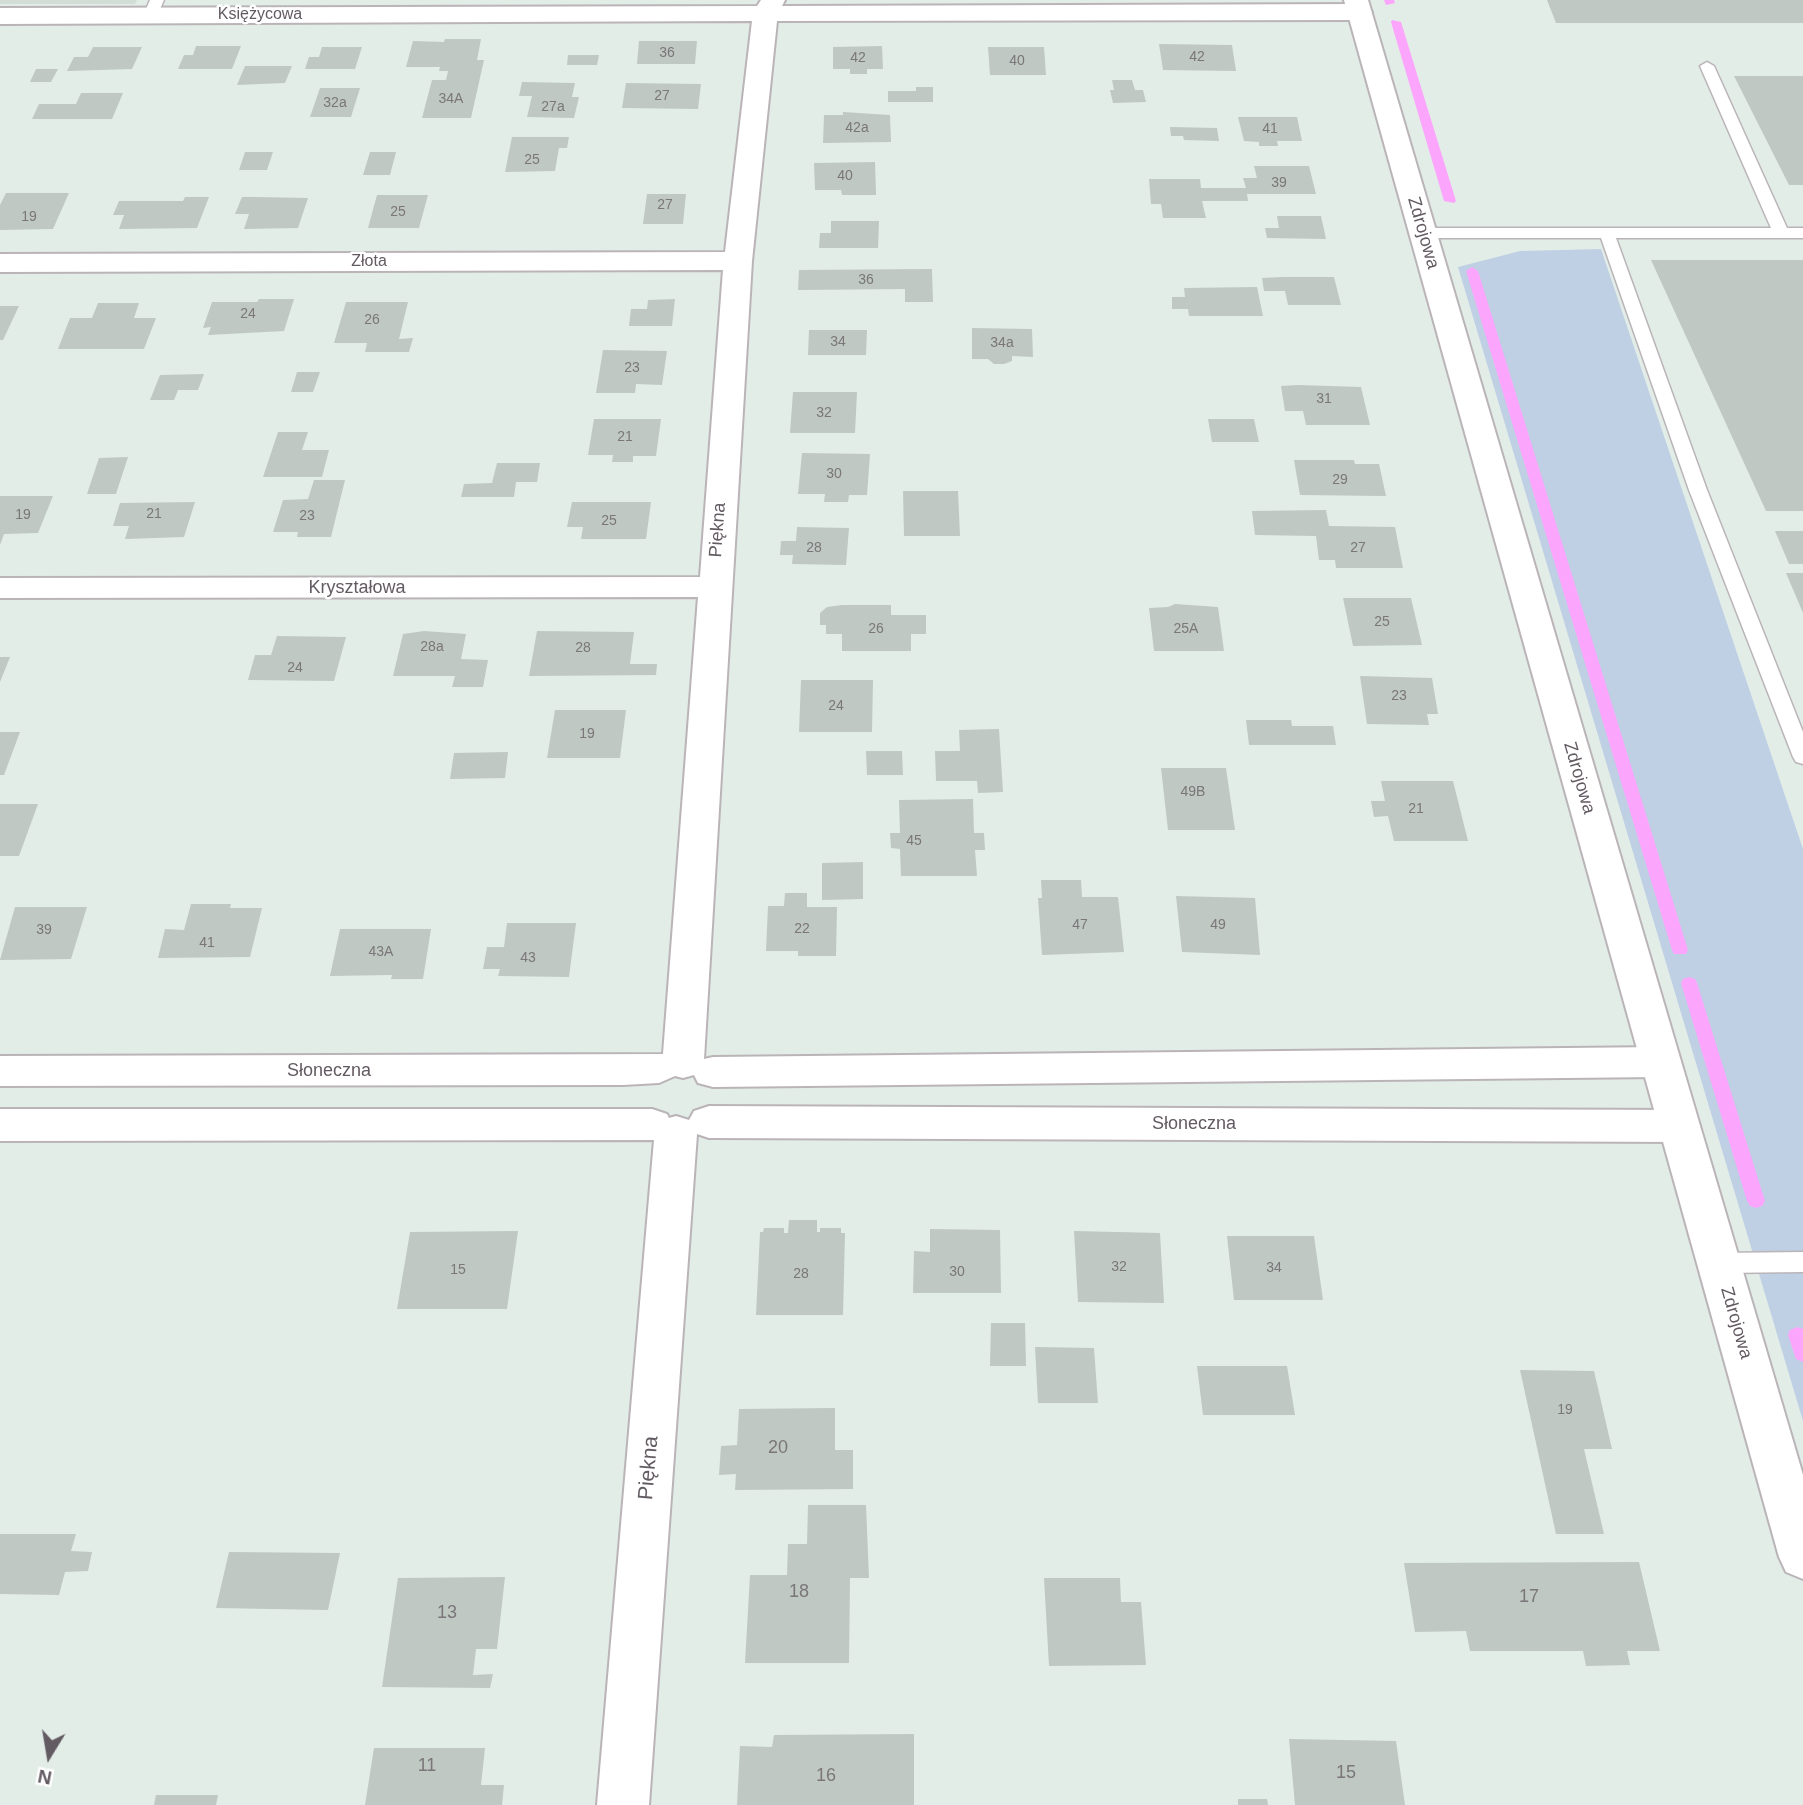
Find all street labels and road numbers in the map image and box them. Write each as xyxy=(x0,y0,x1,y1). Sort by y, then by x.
street label: Księżycowa xyxy=(218,5,302,25)
street label: Zdrojowa xyxy=(1402,194,1444,272)
street label: Złota xyxy=(351,252,387,272)
street label: Piękna xyxy=(705,502,731,558)
street label: Kryształowa xyxy=(308,577,406,599)
street label: Zdrojowa xyxy=(1558,739,1600,817)
street label: Słoneczna xyxy=(287,1060,371,1082)
street label: Słoneczna xyxy=(1152,1113,1236,1135)
street label: Zdrojowa xyxy=(1715,1284,1757,1362)
street label: Piękna xyxy=(634,1435,664,1501)

